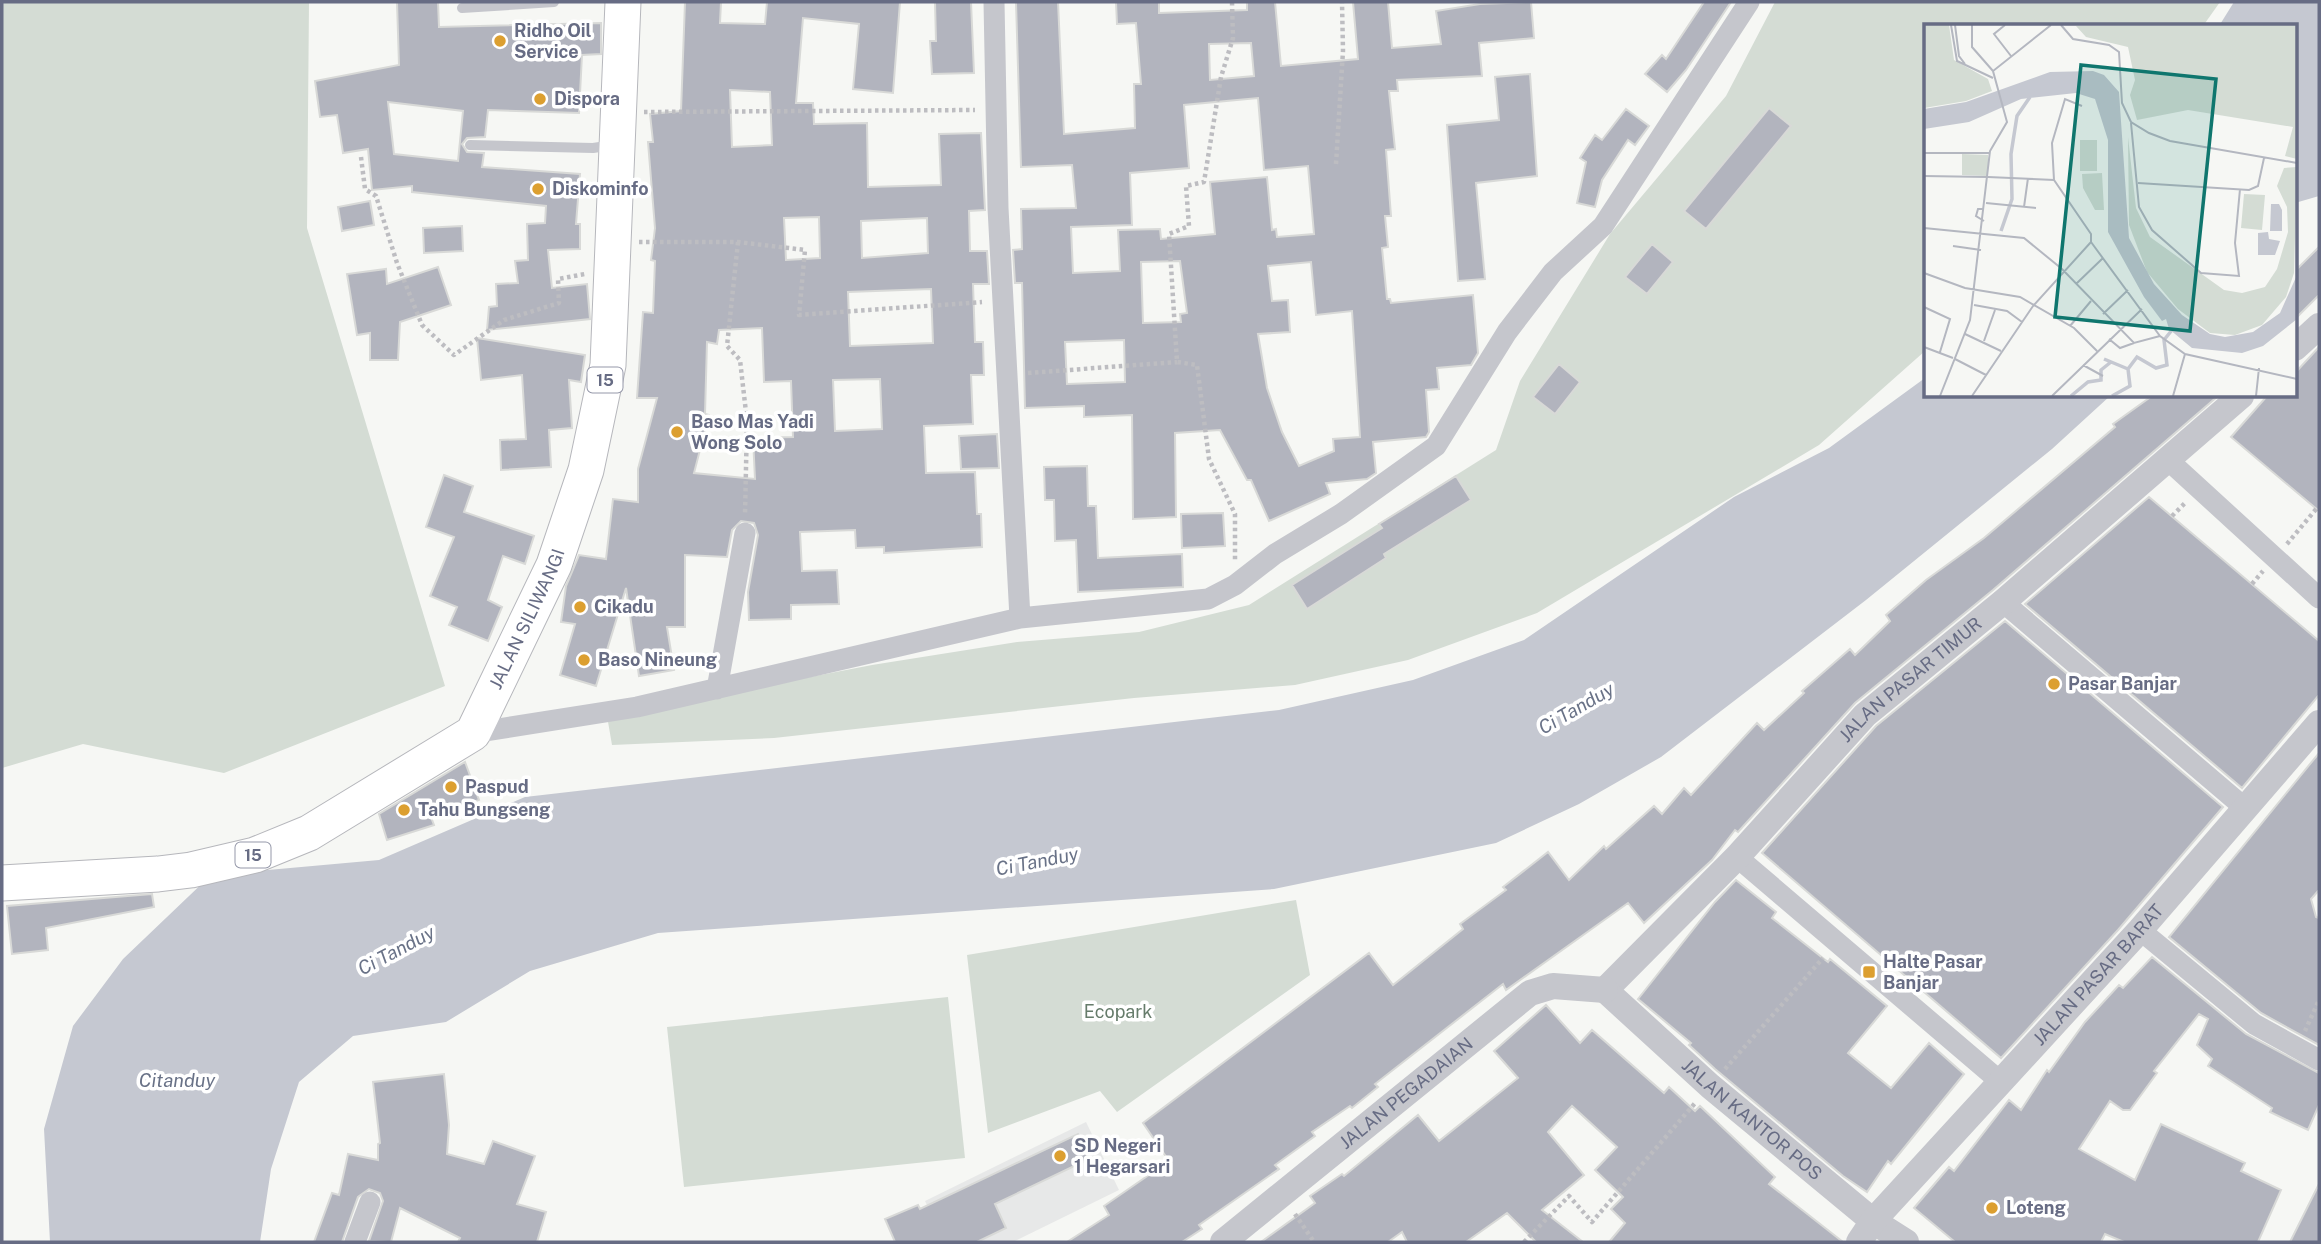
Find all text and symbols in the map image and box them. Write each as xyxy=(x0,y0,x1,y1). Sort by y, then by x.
place label: Ridho Oil Service xyxy=(514,20,592,62)
inset map xyxy=(1924,24,2296,397)
marker: Ridho Oil Service xyxy=(492,33,508,49)
place label: Dispora xyxy=(554,88,620,109)
marker: Dispora xyxy=(532,91,548,107)
place label: Diskominfo xyxy=(552,178,649,199)
marker: Diskominfo xyxy=(530,181,546,197)
road number: 15 xyxy=(588,368,622,392)
place label: Baso Mas Yadi Wong Solo xyxy=(691,411,814,453)
marker: Baso Mas Yadi Wong Solo xyxy=(669,424,685,440)
street label: JALAN SILIWANGI xyxy=(485,546,569,692)
place label: Cikadu xyxy=(594,596,654,617)
marker: Cikadu xyxy=(572,599,588,615)
street label: JALAN PASAR TIMUR xyxy=(1835,613,1986,746)
place label: Baso Nineung xyxy=(598,649,717,670)
marker: Baso Nineung xyxy=(576,652,592,668)
place label: Pasar Banjar xyxy=(2068,673,2177,694)
marker: Pasar Banjar xyxy=(2046,676,2062,692)
water label: Ci Tanduy xyxy=(1534,677,1618,738)
place label: Paspud xyxy=(465,776,529,797)
marker: Paspud xyxy=(443,779,459,795)
place label: Tahu Bungseng xyxy=(418,799,550,820)
marker: Tahu Bungseng xyxy=(396,802,412,818)
road number: 15 xyxy=(236,842,270,868)
water label: Ci Tanduy xyxy=(994,842,1080,880)
street label: JALAN PASAR BARAT xyxy=(2029,899,2168,1049)
water label: Ci Tanduy xyxy=(354,921,438,979)
place label: Halte Pasar Banjar xyxy=(1883,951,1983,993)
marker: Halte Pasar Banjar xyxy=(1861,964,1877,980)
park label: Ecopark xyxy=(1084,1001,1152,1022)
street label: JALAN PEGADAIAN xyxy=(1335,1033,1477,1153)
street label: JALAN KANTOR POS xyxy=(1678,1055,1826,1184)
water label: Citanduy xyxy=(139,1069,216,1091)
place label: SD Negeri 1 Hegarsari xyxy=(1074,1135,1170,1177)
marker: SD Negeri 1 Hegarsari xyxy=(1052,1148,1068,1164)
place label: Loteng xyxy=(2006,1197,2066,1218)
marker: Loteng xyxy=(1984,1200,2000,1216)

